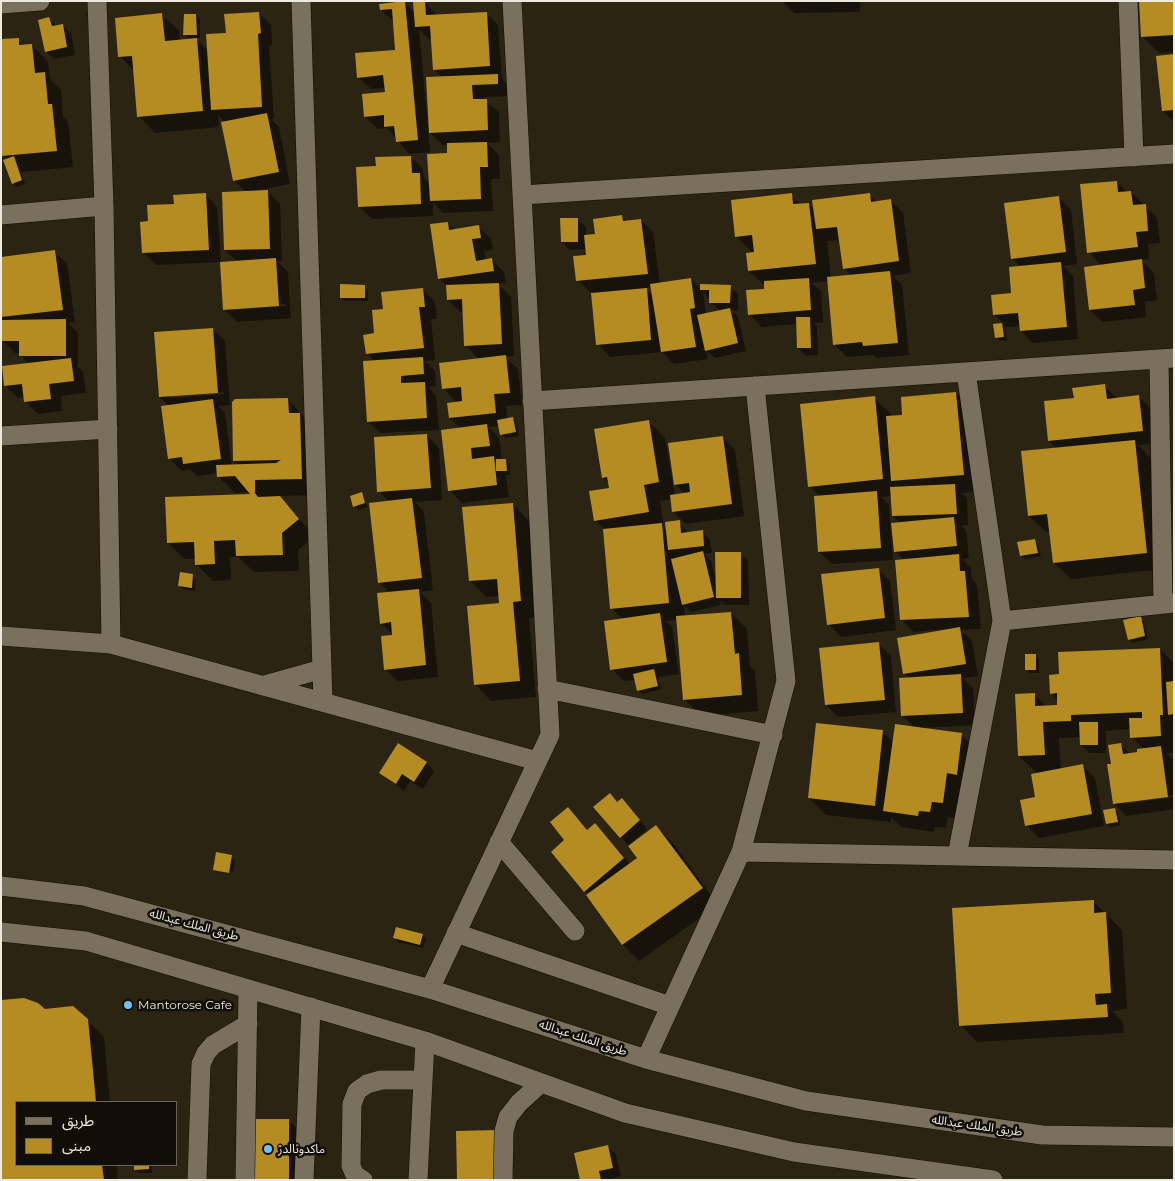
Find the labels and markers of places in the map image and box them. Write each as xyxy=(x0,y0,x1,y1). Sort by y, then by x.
place label: Mantorose Cafe xyxy=(138,998,232,1012)
marker: Mantorose Cafe xyxy=(122,999,134,1011)
place label: ماكدونالدز xyxy=(278,1142,325,1156)
marker: ماكدونالدز xyxy=(262,1143,274,1155)

